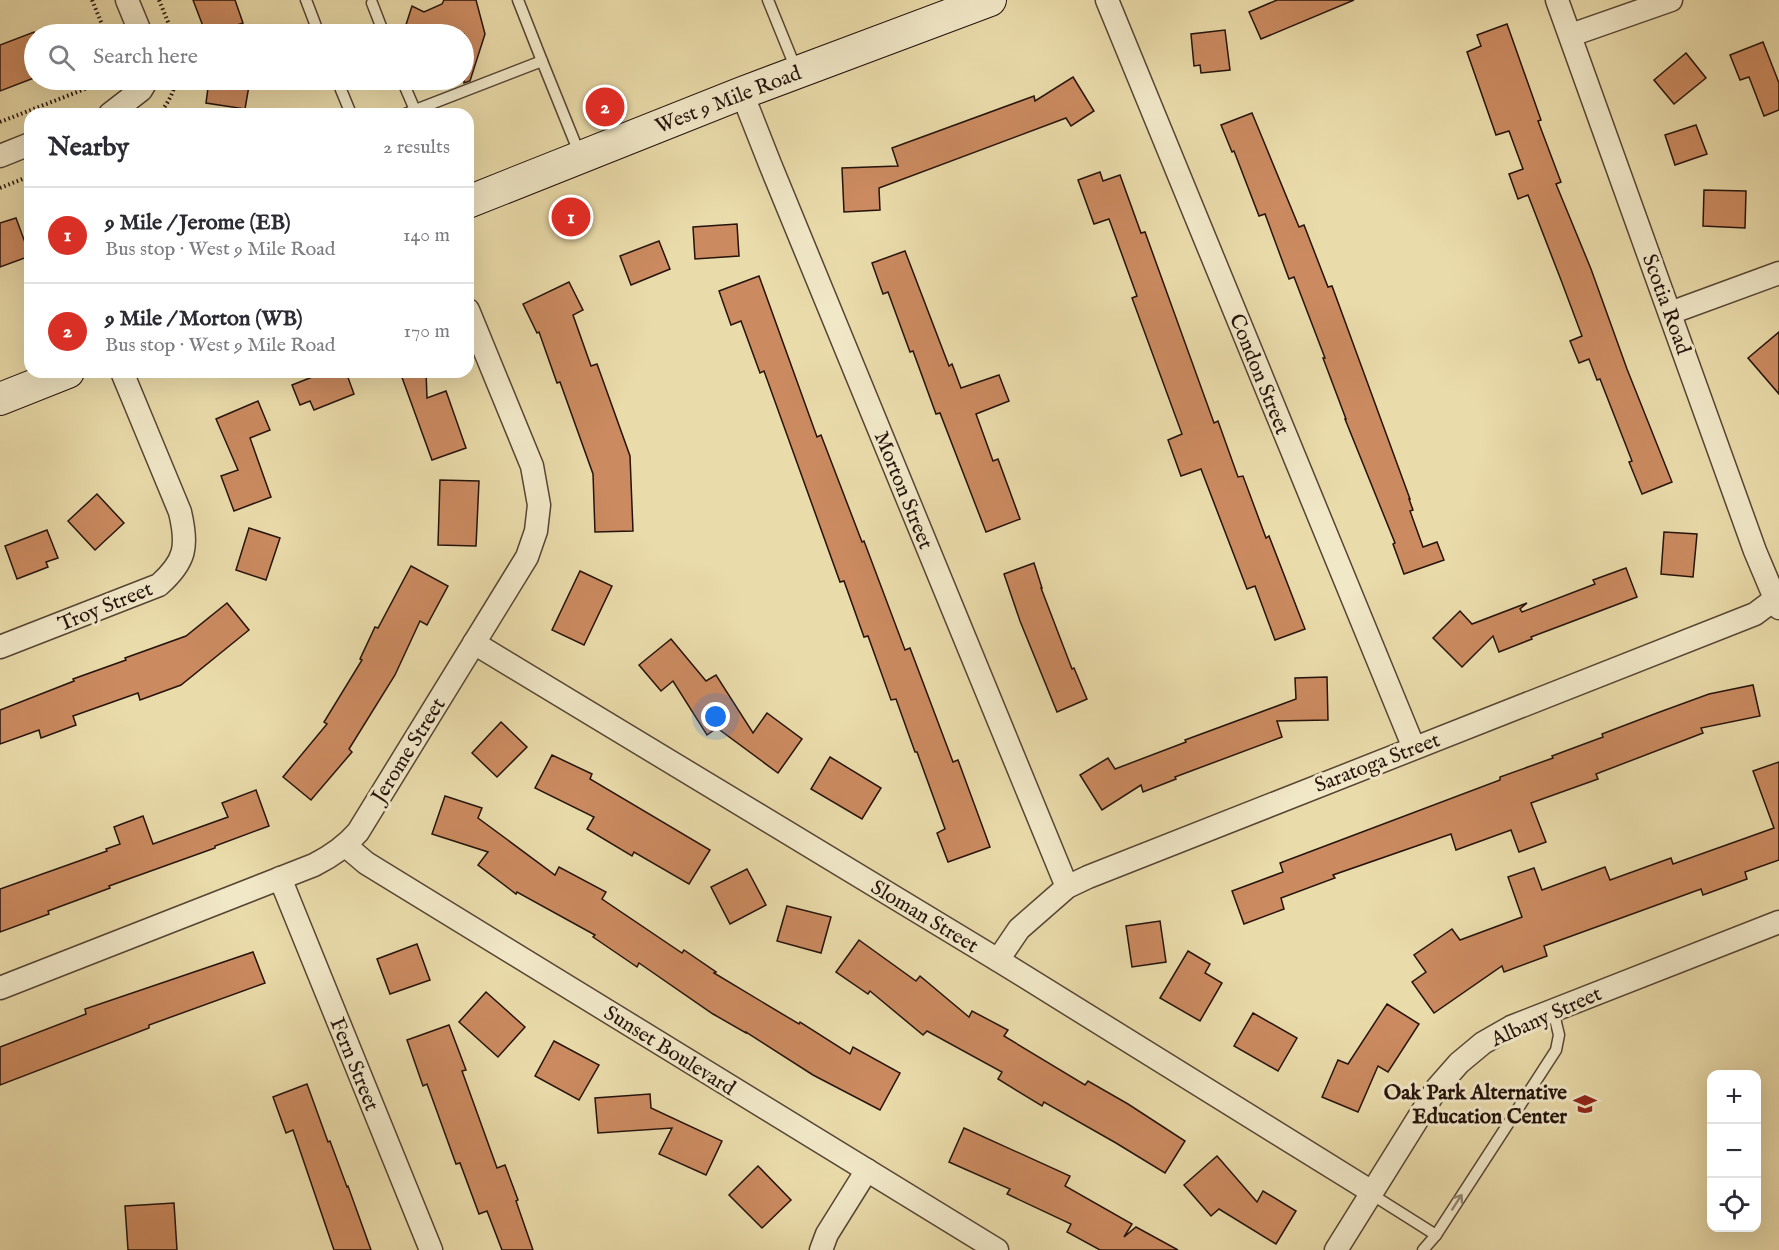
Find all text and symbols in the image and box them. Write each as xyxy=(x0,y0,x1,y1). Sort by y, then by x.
search box xyxy=(24,24,474,90)
icon: search xyxy=(45,41,78,74)
text: Search here xyxy=(93,43,198,71)
street label: West 9 Mile Road xyxy=(652,60,806,141)
pin: 2 xyxy=(586,84,624,130)
text: Nearby xyxy=(48,131,129,164)
text: 2 results xyxy=(383,135,450,160)
pin: 1 xyxy=(552,194,590,240)
text: 9 Mile / Jerome (EB) xyxy=(105,209,291,237)
text: 1 xyxy=(64,223,71,248)
text: 140 m xyxy=(403,223,450,248)
text: Bus stop · West 9 Mile Road xyxy=(105,237,336,262)
street label: Scotia Road xyxy=(1635,251,1697,359)
text: 9 Mile / Morton (WB) xyxy=(105,305,303,333)
street label: Condon Street xyxy=(1222,310,1295,439)
text: 2 xyxy=(63,319,72,344)
text: 170 m xyxy=(404,319,450,344)
text: Bus stop · West 9 Mile Road xyxy=(105,333,336,358)
street label: Morton Street xyxy=(867,428,939,553)
street label: Troy Street xyxy=(54,576,157,639)
street label: Jerome Street xyxy=(365,693,452,810)
your location xyxy=(701,702,730,731)
street label: Saratoga Street xyxy=(1311,727,1444,800)
street label: Sloman Street xyxy=(865,875,983,960)
street label: Albany Street xyxy=(1486,981,1606,1054)
street label: Sunset Boulevard xyxy=(598,1000,741,1103)
street label: Fern Street xyxy=(323,1014,385,1115)
map controls xyxy=(1707,1070,1761,1232)
button: + xyxy=(1707,1070,1761,1124)
place label: Oak Park Alternative Education Center xyxy=(1384,1080,1567,1131)
school or university icon: Oak Park Alternative Education Center xyxy=(1572,1091,1598,1117)
button: − xyxy=(1707,1124,1761,1178)
button: locate xyxy=(1707,1178,1761,1232)
one-way arrow xyxy=(1451,1195,1463,1211)

